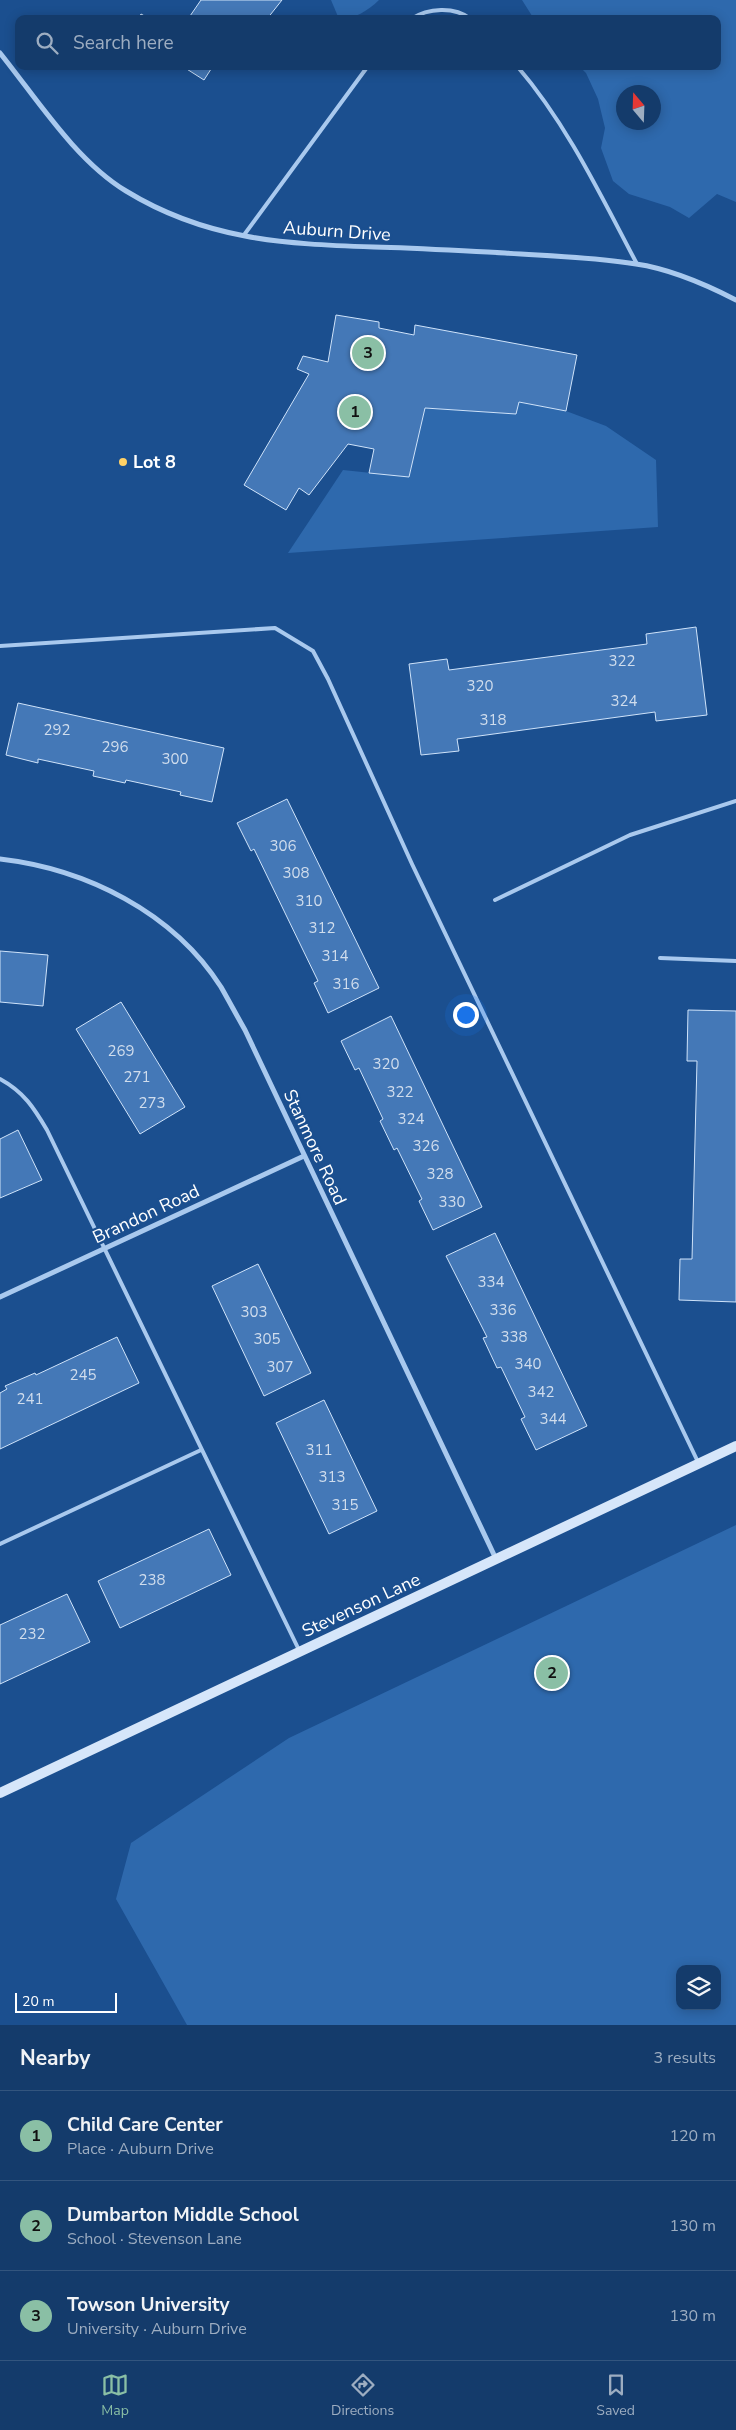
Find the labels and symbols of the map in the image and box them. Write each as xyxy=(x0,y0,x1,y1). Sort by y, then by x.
north arrow xyxy=(616,85,661,130)
street label: Auburn Drive xyxy=(282,215,392,247)
pin: 3 xyxy=(352,334,384,372)
pin: 1 xyxy=(339,393,371,431)
place label: Lot 8 xyxy=(133,450,176,474)
marker: Lot 8 xyxy=(117,456,129,468)
house number: 322 xyxy=(608,651,636,671)
house number: 320 xyxy=(466,676,494,696)
house number: 324 xyxy=(610,691,638,711)
house number: 318 xyxy=(479,710,507,730)
house number: 292 xyxy=(43,720,71,740)
house number: 296 xyxy=(101,737,129,757)
house number: 300 xyxy=(161,749,189,769)
house number: 306 xyxy=(269,836,297,856)
house number: 308 xyxy=(282,863,310,883)
house number: 310 xyxy=(295,891,323,911)
house number: 312 xyxy=(308,918,336,938)
house number: 314 xyxy=(321,946,349,966)
house number: 316 xyxy=(332,974,360,994)
your location xyxy=(453,1002,479,1028)
house number: 269 xyxy=(107,1041,135,1061)
house number: 320 xyxy=(372,1054,400,1074)
house number: 271 xyxy=(123,1067,151,1087)
house number: 322 xyxy=(386,1082,414,1102)
street label: Stanmore Road xyxy=(278,1085,352,1209)
house number: 273 xyxy=(138,1093,166,1113)
house number: 324 xyxy=(397,1109,425,1129)
house number: 326 xyxy=(412,1136,440,1156)
house number: 328 xyxy=(426,1164,454,1184)
street label: Brandon Road xyxy=(89,1179,203,1249)
house number: 330 xyxy=(438,1192,466,1212)
house number: 334 xyxy=(477,1272,505,1292)
house number: 336 xyxy=(489,1300,517,1320)
house number: 303 xyxy=(240,1302,268,1322)
house number: 338 xyxy=(500,1327,528,1347)
house number: 305 xyxy=(253,1329,281,1349)
house number: 340 xyxy=(514,1354,542,1374)
house number: 307 xyxy=(266,1357,294,1377)
house number: 245 xyxy=(69,1365,97,1385)
house number: 342 xyxy=(527,1382,555,1402)
house number: 241 xyxy=(16,1389,44,1409)
house number: 344 xyxy=(539,1409,567,1429)
house number: 311 xyxy=(305,1440,333,1460)
house number: 313 xyxy=(318,1467,346,1487)
house number: 315 xyxy=(331,1495,359,1515)
street label: Stevenson Lane xyxy=(298,1567,424,1643)
house number: 238 xyxy=(138,1570,166,1590)
house number: 232 xyxy=(18,1624,46,1644)
pin: 2 xyxy=(536,1654,568,1692)
scale bar xyxy=(15,1990,118,2013)

